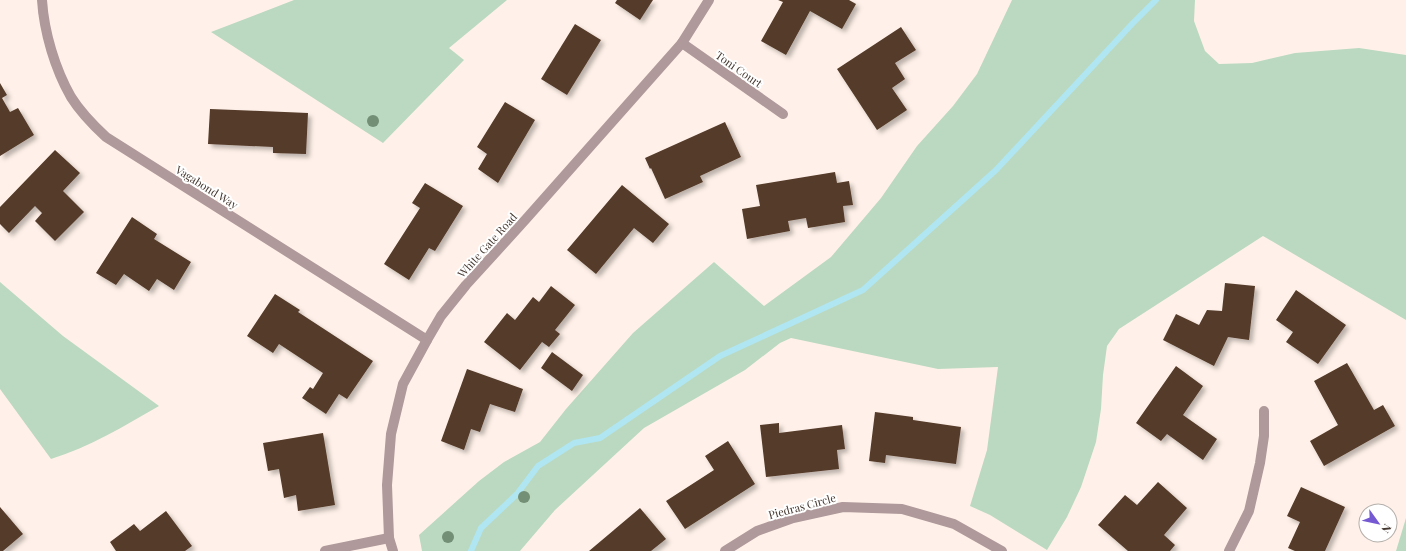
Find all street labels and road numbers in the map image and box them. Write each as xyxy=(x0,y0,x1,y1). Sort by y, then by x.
street label: Toni Court xyxy=(713,47,765,91)
street label: Vagabond Way xyxy=(172,161,241,212)
street label: White Gate Road xyxy=(453,209,520,281)
street label: Piedras Circle xyxy=(767,490,838,522)

